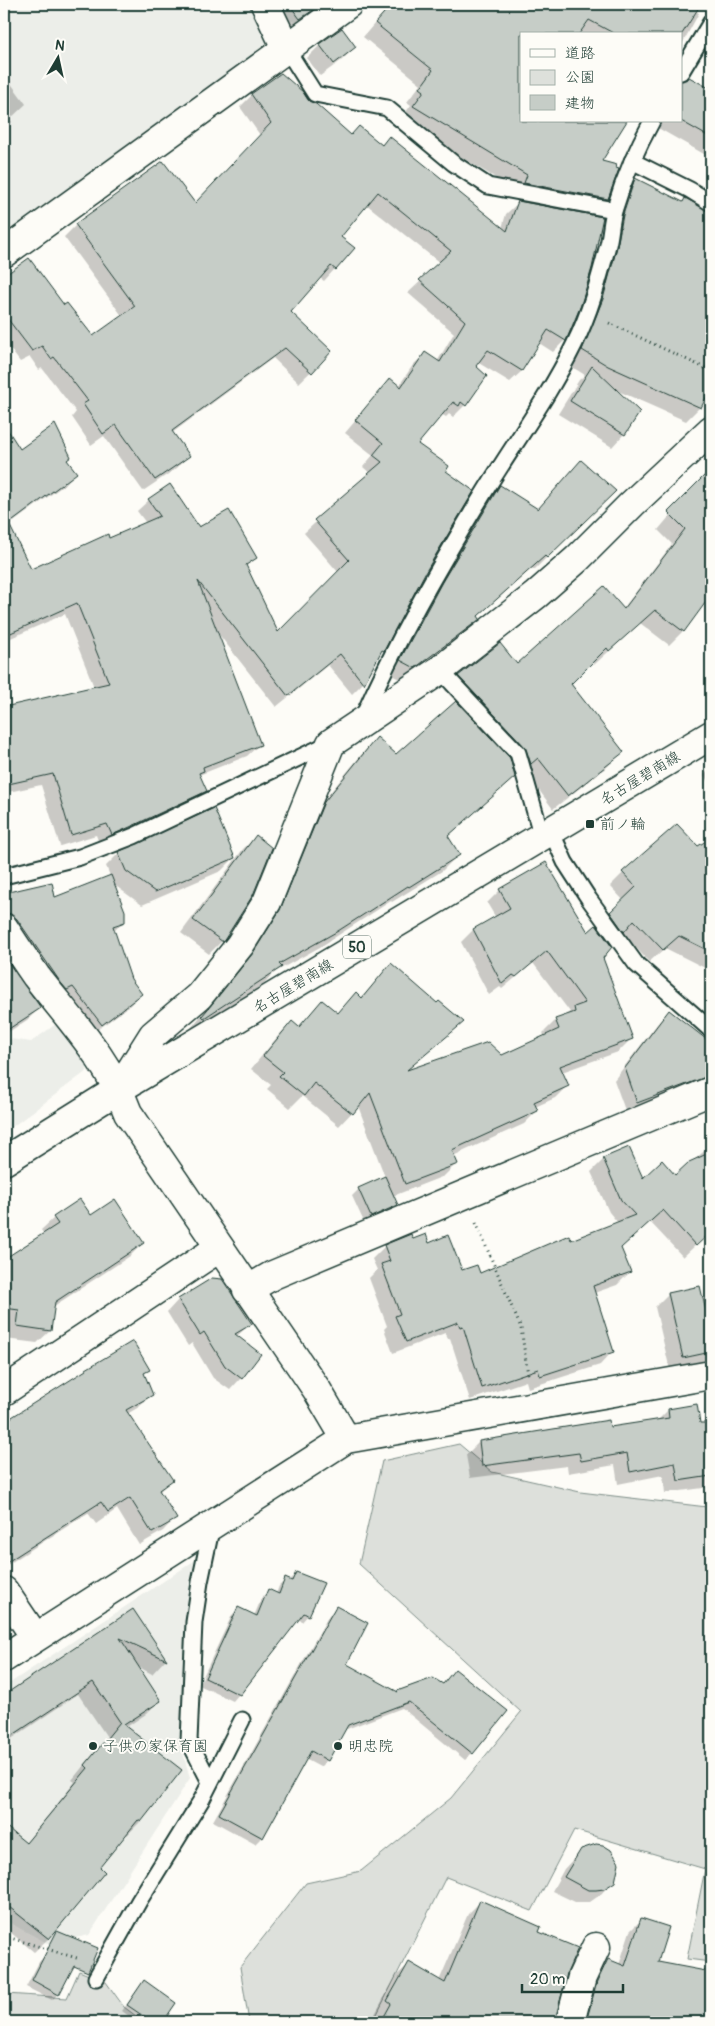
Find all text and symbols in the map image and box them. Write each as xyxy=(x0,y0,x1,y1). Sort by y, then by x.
north arrow xyxy=(32,32,82,82)
legend xyxy=(520,32,682,122)
text: N xyxy=(54,37,66,55)
text: 道路 xyxy=(565,44,595,63)
text: 公園 xyxy=(565,68,595,87)
text: 建物 xyxy=(565,94,595,113)
street label: 名古屋碧南線 xyxy=(597,747,684,810)
place label: 前ノ輪 xyxy=(600,815,645,834)
marker: 前ノ輪 xyxy=(584,818,596,830)
road number: 50 xyxy=(343,936,371,959)
street label: 名古屋碧南線 xyxy=(250,955,337,1018)
place label: 子供の家保育園 xyxy=(103,1737,208,1756)
place label: 明忠院 xyxy=(348,1737,393,1756)
marker: 子供の家保育園 xyxy=(87,1740,99,1752)
marker: 明忠院 xyxy=(332,1740,344,1752)
scale bar xyxy=(522,1961,624,1993)
text: 20 m xyxy=(530,1970,565,1989)

